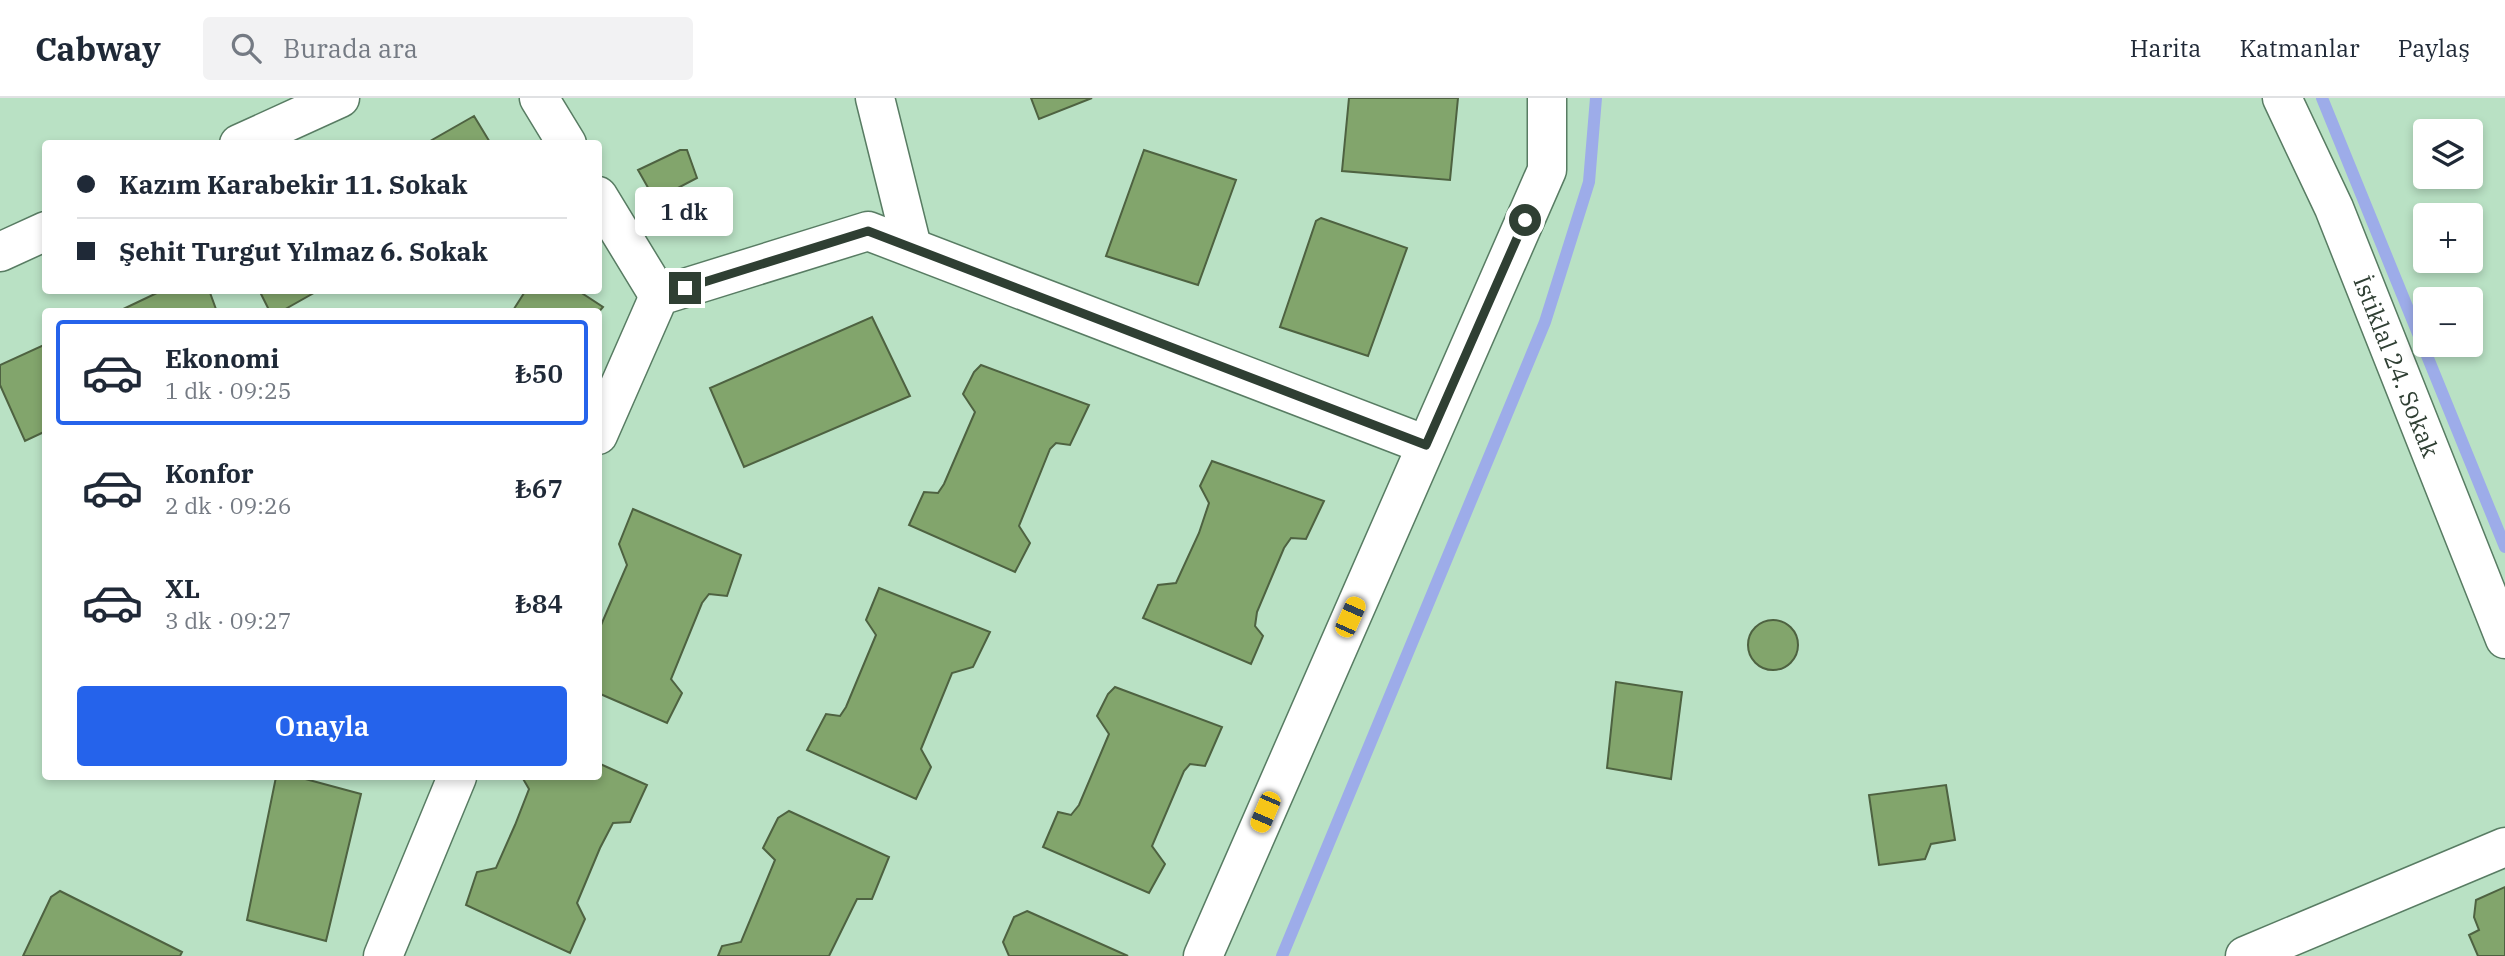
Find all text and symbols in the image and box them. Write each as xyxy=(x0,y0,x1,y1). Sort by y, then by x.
search box xyxy=(203,17,693,80)
text: Cabway xyxy=(35,27,161,70)
icon: search xyxy=(227,29,265,67)
text: Burada ara xyxy=(283,31,418,65)
text: Harita xyxy=(2130,32,2201,64)
text: Katmanlar xyxy=(2239,32,2360,64)
text: Paylaş xyxy=(2398,32,2470,64)
map controls xyxy=(2413,119,2483,357)
button: layers xyxy=(2413,119,2483,189)
text: Kazım Karabekir 11. Sokak xyxy=(119,167,467,201)
callout: 1 dk xyxy=(636,186,734,236)
text: 1 dk xyxy=(660,196,708,226)
button: + xyxy=(2413,203,2483,273)
route start xyxy=(1509,204,1541,236)
text: Şehit Turgut Yılmaz 6. Sokak xyxy=(119,234,488,268)
street label: İstiklal 24. Sokak xyxy=(2346,271,2447,462)
route end xyxy=(669,272,701,304)
button: − xyxy=(2413,287,2483,357)
icon: car xyxy=(81,341,144,404)
text: Ekonomi xyxy=(165,341,279,375)
text: ₺50 xyxy=(515,356,563,390)
text: 1 dk · 09:25 xyxy=(165,375,292,405)
icon: car xyxy=(81,456,144,519)
text: Konfor xyxy=(165,456,254,490)
text: ₺67 xyxy=(515,471,563,505)
text: 2 dk · 09:26 xyxy=(165,490,292,520)
icon: car xyxy=(81,571,144,634)
text: XL xyxy=(165,571,200,605)
text: ₺84 xyxy=(515,586,563,620)
car xyxy=(1332,594,1369,640)
text: 3 dk · 09:27 xyxy=(165,605,292,635)
button: Onayla xyxy=(77,686,567,766)
car xyxy=(1248,789,1283,835)

